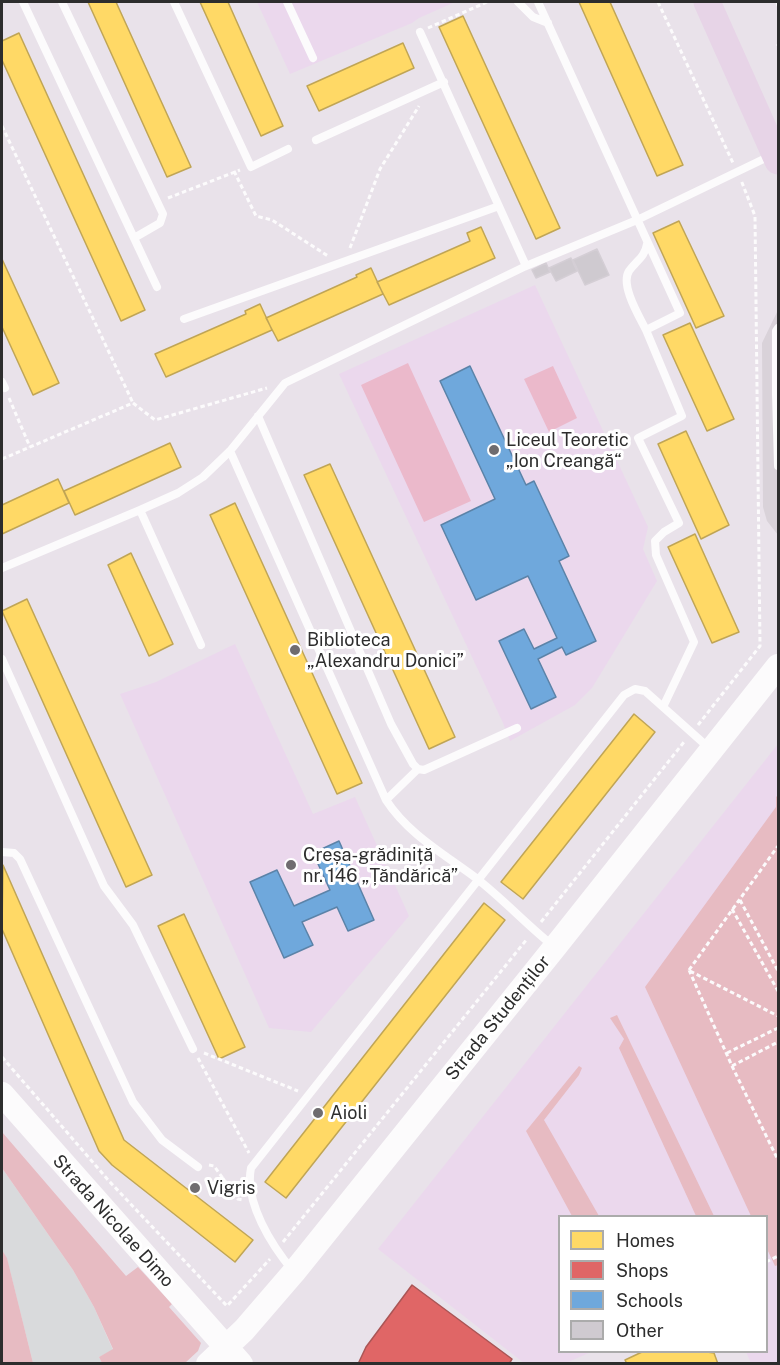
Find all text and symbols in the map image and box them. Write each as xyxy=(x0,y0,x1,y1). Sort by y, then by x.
place label: Liceul Teoretic „Ion Creangă“ xyxy=(506,429,629,472)
marker: Liceul Teoretic „Ion Creangă“ xyxy=(487,443,501,457)
place label: Biblioteca „Alexandru Donici” xyxy=(307,629,464,672)
marker: Biblioteca „Alexandru Donici” xyxy=(288,643,302,657)
place label: Creșa-grădiniță nr. 146 „Țăndărică” xyxy=(303,844,458,886)
marker: Creșa-grădiniță nr. 146 „Țăndărică” xyxy=(284,858,298,872)
street label: Strada Studenților xyxy=(441,951,555,1085)
place label: Aioli xyxy=(330,1102,367,1124)
marker: Aioli xyxy=(311,1106,325,1120)
street label: Strada Nicolae Dimo xyxy=(48,1150,178,1292)
place label: Vigris xyxy=(207,1177,255,1199)
marker: Vigris xyxy=(188,1181,202,1195)
legend xyxy=(558,1215,768,1353)
text: Homes xyxy=(616,1230,675,1251)
text: Shops xyxy=(616,1260,668,1281)
text: Schools xyxy=(616,1290,683,1311)
text: Other xyxy=(616,1320,664,1341)

